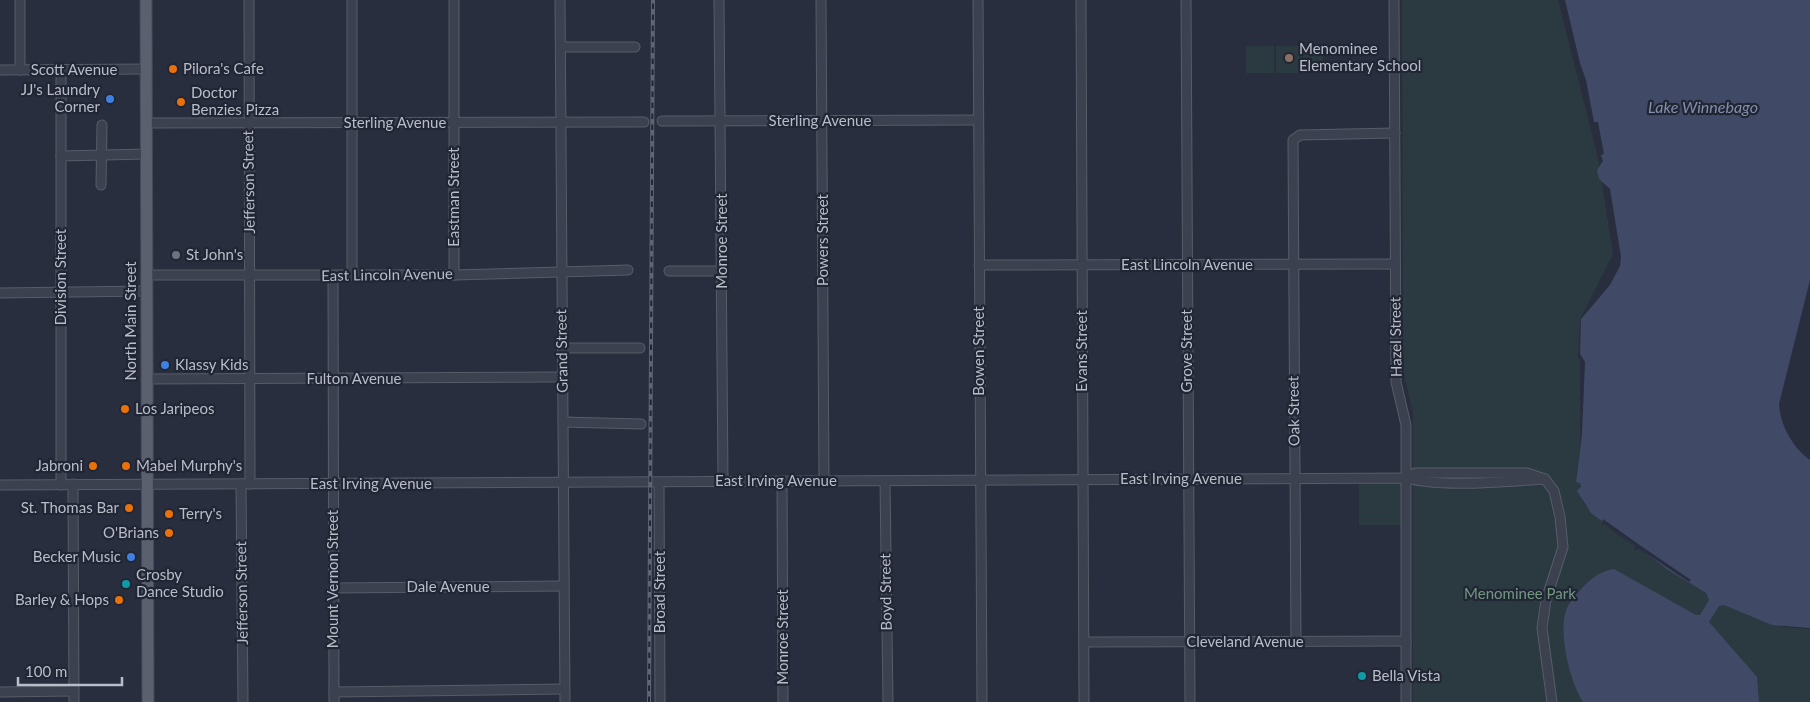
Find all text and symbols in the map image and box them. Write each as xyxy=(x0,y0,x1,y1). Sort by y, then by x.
place label: Menominee Elementary School xyxy=(1299,39,1421,74)
marker: Menominee Elementary School xyxy=(1283,52,1295,64)
place label: Pilora's Cafe xyxy=(183,59,264,77)
street label: Scott Avenue xyxy=(31,60,117,78)
marker: Pilora's Cafe xyxy=(167,63,179,75)
place label: JJ's Laundry Corner xyxy=(21,80,101,115)
place label: Doctor Benzies Pizza xyxy=(191,83,279,118)
marker: JJ's Laundry Corner xyxy=(104,93,116,105)
marker: Doctor Benzies Pizza xyxy=(175,96,187,108)
water label: Lake Winnebago xyxy=(1648,97,1758,116)
street label: Sterling Avenue xyxy=(769,111,871,129)
street label: Sterling Avenue xyxy=(344,113,446,131)
street label: Jefferson Street xyxy=(238,129,258,234)
street label: Eastman Street xyxy=(444,147,462,247)
street label: Monroe Street xyxy=(712,193,730,289)
street label: Powers Street xyxy=(813,193,831,286)
street label: Division Street xyxy=(51,228,69,325)
place label: St John's xyxy=(186,245,243,263)
marker: St John's xyxy=(170,249,182,261)
street label: East Lincoln Avenue xyxy=(1121,255,1253,273)
street label: North Main Street xyxy=(121,261,139,381)
street label: East Lincoln Avenue xyxy=(321,264,453,284)
street label: Hazel Street xyxy=(1385,296,1405,377)
street label: Bowen Street xyxy=(969,306,987,396)
street label: Grand Street xyxy=(551,308,571,393)
street label: Grove Street xyxy=(1177,309,1195,393)
street label: Evans Street xyxy=(1072,310,1090,392)
place label: Klassy Kids xyxy=(175,355,248,373)
marker: Klassy Kids xyxy=(159,359,171,371)
street label: Fulton Avenue xyxy=(306,369,402,387)
street label: Oak Street xyxy=(1283,375,1303,446)
place label: Los Jaripeos xyxy=(135,399,214,417)
marker: Los Jaripeos xyxy=(119,403,131,415)
place label: Jabroni xyxy=(35,456,83,474)
place label: Mabel Murphy's xyxy=(136,456,242,474)
marker: Jabroni xyxy=(87,460,99,472)
marker: Mabel Murphy's xyxy=(120,460,132,472)
street label: East Irving Avenue xyxy=(1120,469,1242,487)
street label: East Irving Avenue xyxy=(715,471,837,489)
street label: East Irving Avenue xyxy=(310,474,432,492)
place label: St. Thomas Bar xyxy=(21,498,120,516)
marker: St. Thomas Bar xyxy=(123,502,135,514)
place label: Terry's xyxy=(179,504,222,522)
marker: Terry's xyxy=(163,508,175,520)
street label: Mount Vernon Street xyxy=(323,509,341,648)
place label: O'Brians xyxy=(103,523,159,541)
marker: O'Brians xyxy=(163,527,175,539)
street label: Jefferson Street xyxy=(231,540,251,645)
place label: Becker Music xyxy=(33,547,121,565)
street label: Broad Street xyxy=(650,550,668,633)
marker: Becker Music xyxy=(125,551,137,563)
street label: Boyd Street xyxy=(875,553,895,631)
place label: Crosby Dance Studio xyxy=(136,565,224,600)
street label: Dale Avenue xyxy=(406,577,490,595)
marker: Crosby Dance Studio xyxy=(120,578,132,590)
park label: Menominee Park xyxy=(1464,584,1576,602)
street label: Monroe Street xyxy=(773,589,791,685)
place label: Barley & Hops xyxy=(15,590,109,608)
marker: Barley & Hops xyxy=(113,594,125,606)
street label: Cleveland Avenue xyxy=(1186,632,1304,650)
scale bar xyxy=(18,654,121,686)
text: 100 m xyxy=(25,662,67,680)
place label: Bella Vista xyxy=(1372,666,1440,684)
marker: Bella Vista xyxy=(1356,670,1368,682)

